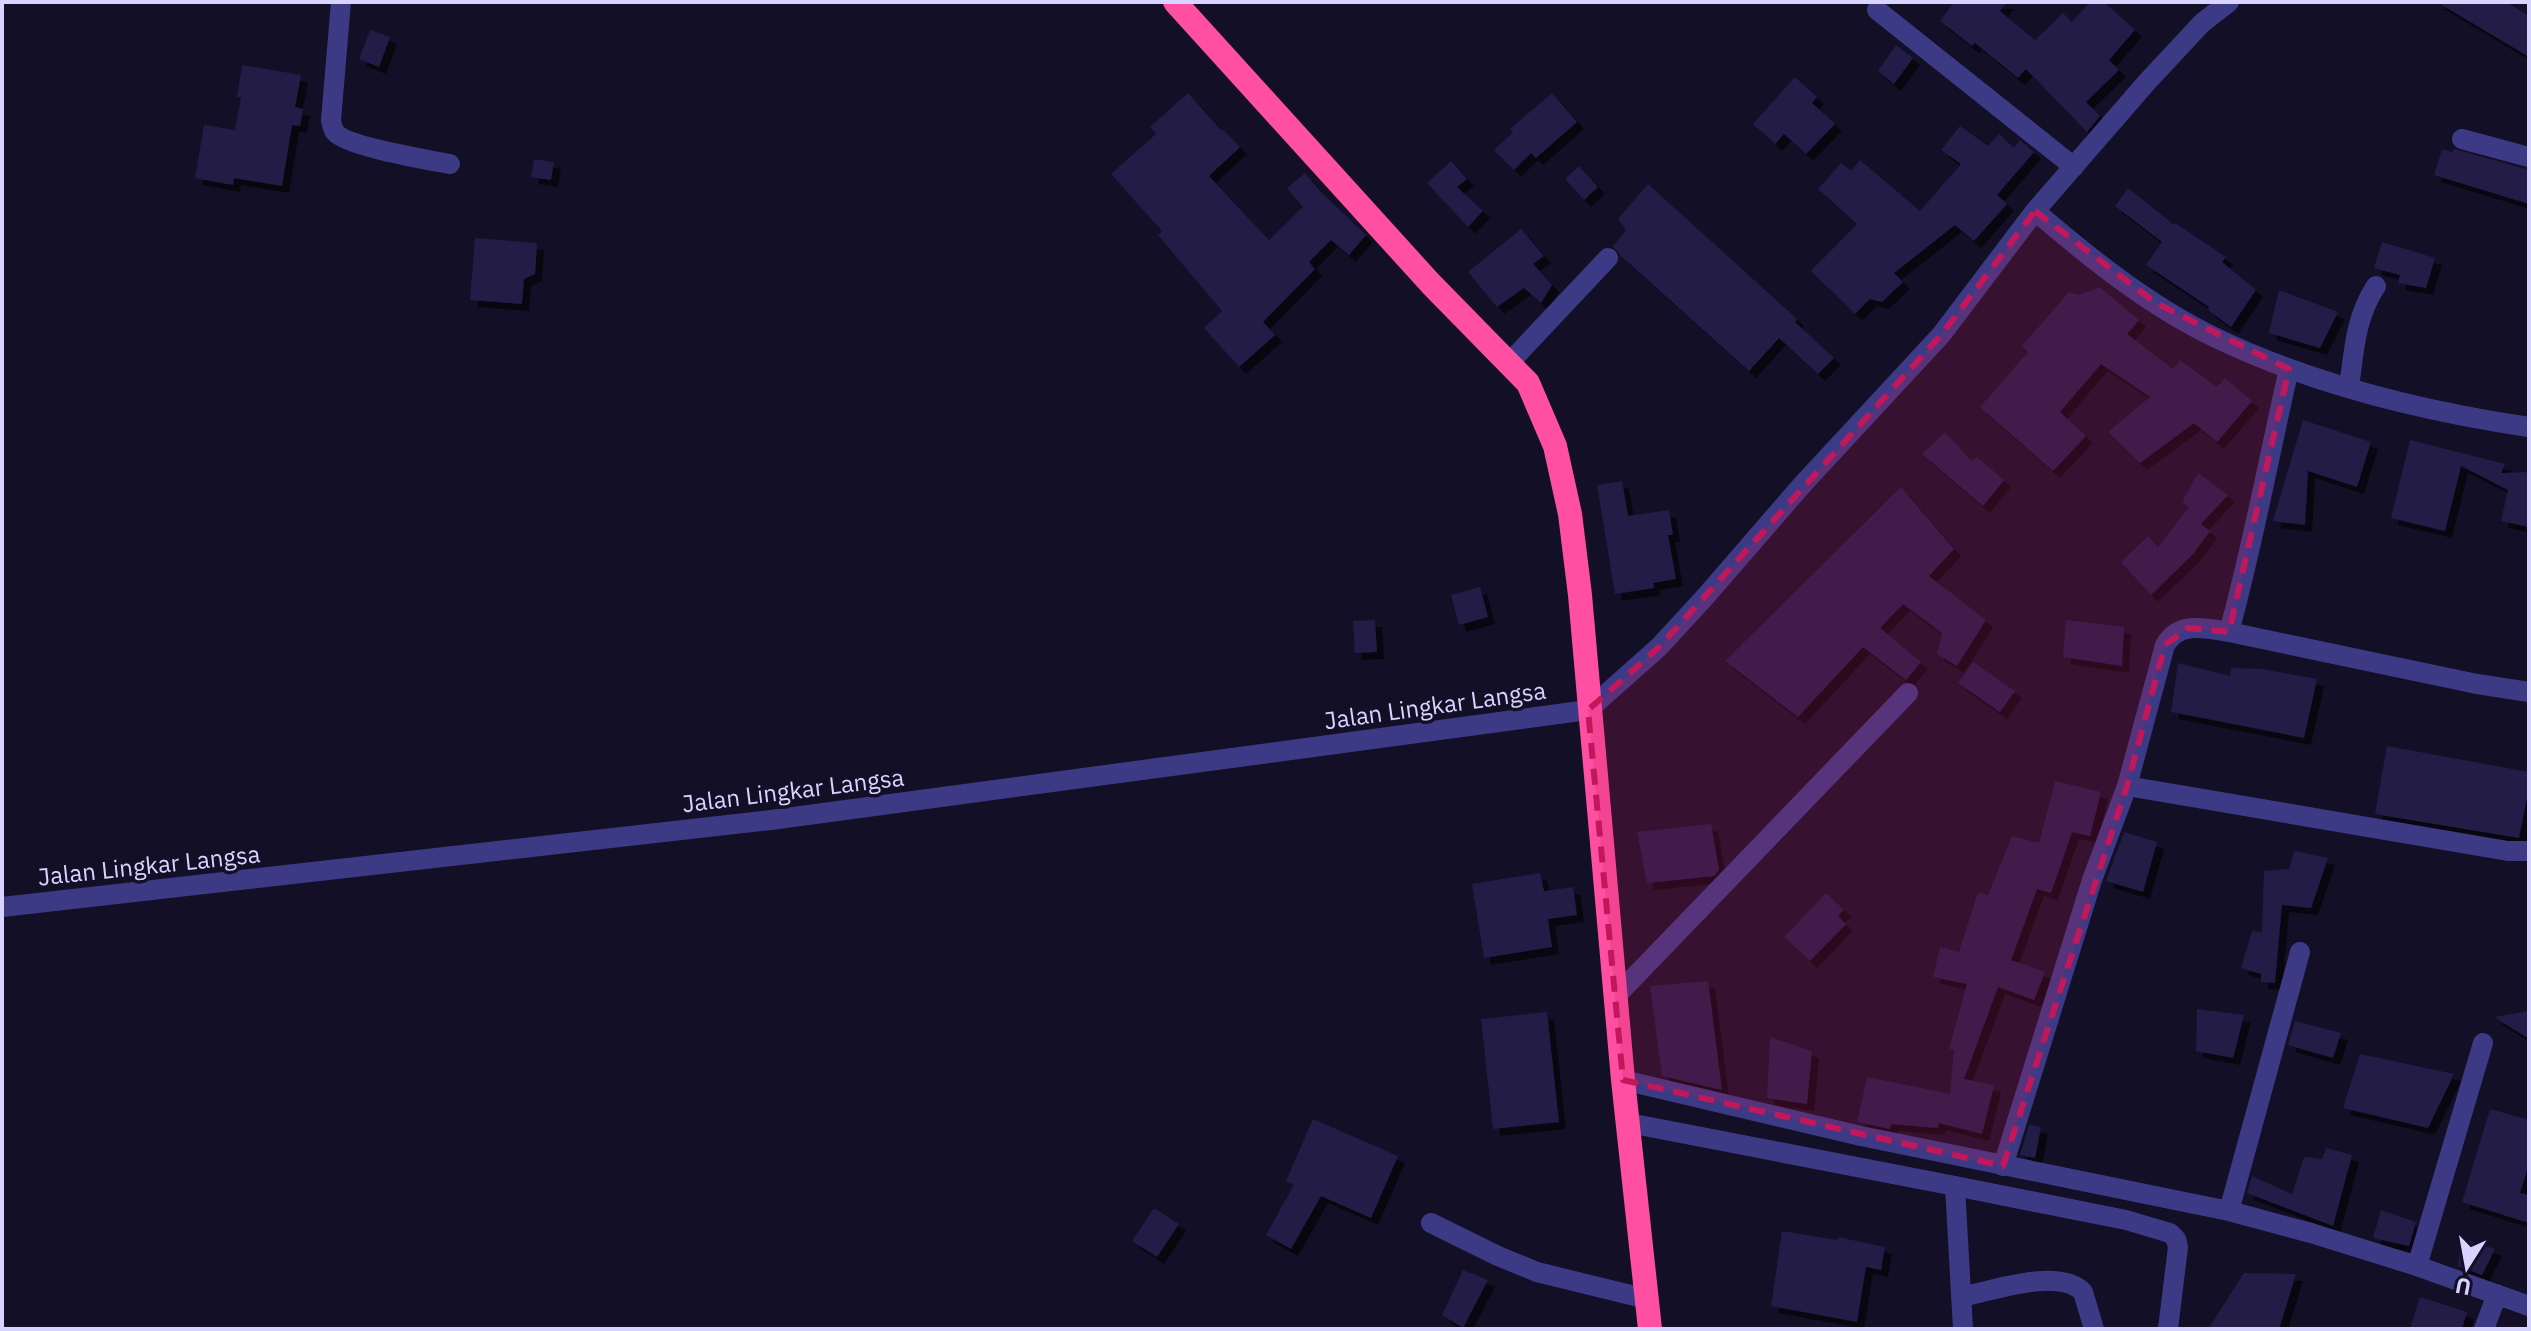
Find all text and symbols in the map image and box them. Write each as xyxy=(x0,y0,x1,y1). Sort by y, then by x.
street label: Jalan Lingkar Langsa xyxy=(1322,674,1548,736)
street label: Jalan Lingkar Langsa xyxy=(680,760,906,819)
street label: Jalan Lingkar Langsa xyxy=(36,837,262,893)
north arrow xyxy=(2427,1227,2507,1307)
text: U xyxy=(2453,1271,2473,1303)

